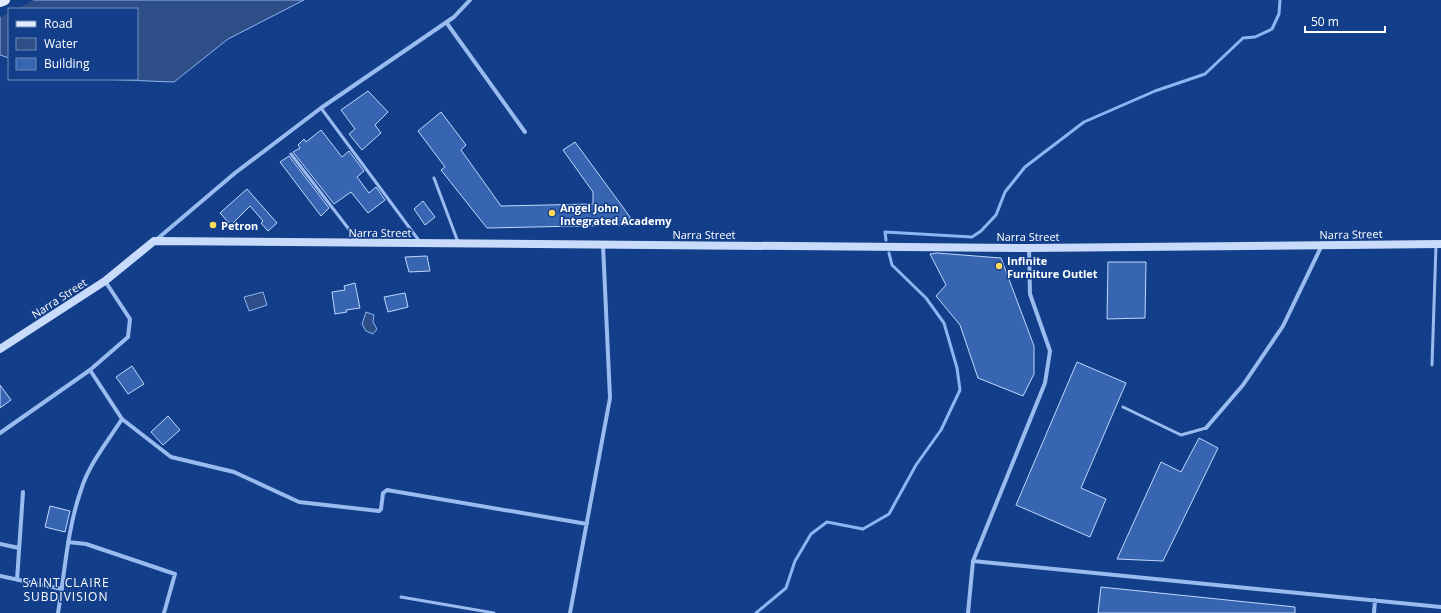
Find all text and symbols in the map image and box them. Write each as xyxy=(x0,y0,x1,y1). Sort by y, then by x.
legend xyxy=(8,8,138,80)
scale bar xyxy=(1305,8,1385,34)
text: 50 m xyxy=(1311,13,1339,30)
text: Road xyxy=(44,15,73,32)
text: Water xyxy=(44,35,78,52)
text: Building xyxy=(44,55,90,72)
place label: Angel John Integrated Academy xyxy=(560,200,672,228)
marker: Angel John Integrated Academy xyxy=(547,208,557,218)
place label: Petron xyxy=(221,218,258,233)
marker: Petron xyxy=(208,220,218,230)
street label: Narra Street xyxy=(348,225,412,240)
street label: Narra Street xyxy=(1319,226,1383,242)
street label: Narra Street xyxy=(672,227,736,242)
street label: Narra Street xyxy=(996,229,1060,244)
place label: Infinite Furniture Outlet xyxy=(1007,253,1098,281)
marker: Infinite Furniture Outlet xyxy=(994,261,1004,271)
street label: Narra Street xyxy=(28,274,90,321)
district label: SAINT CLAIRE SUBDIVISION xyxy=(22,574,110,605)

